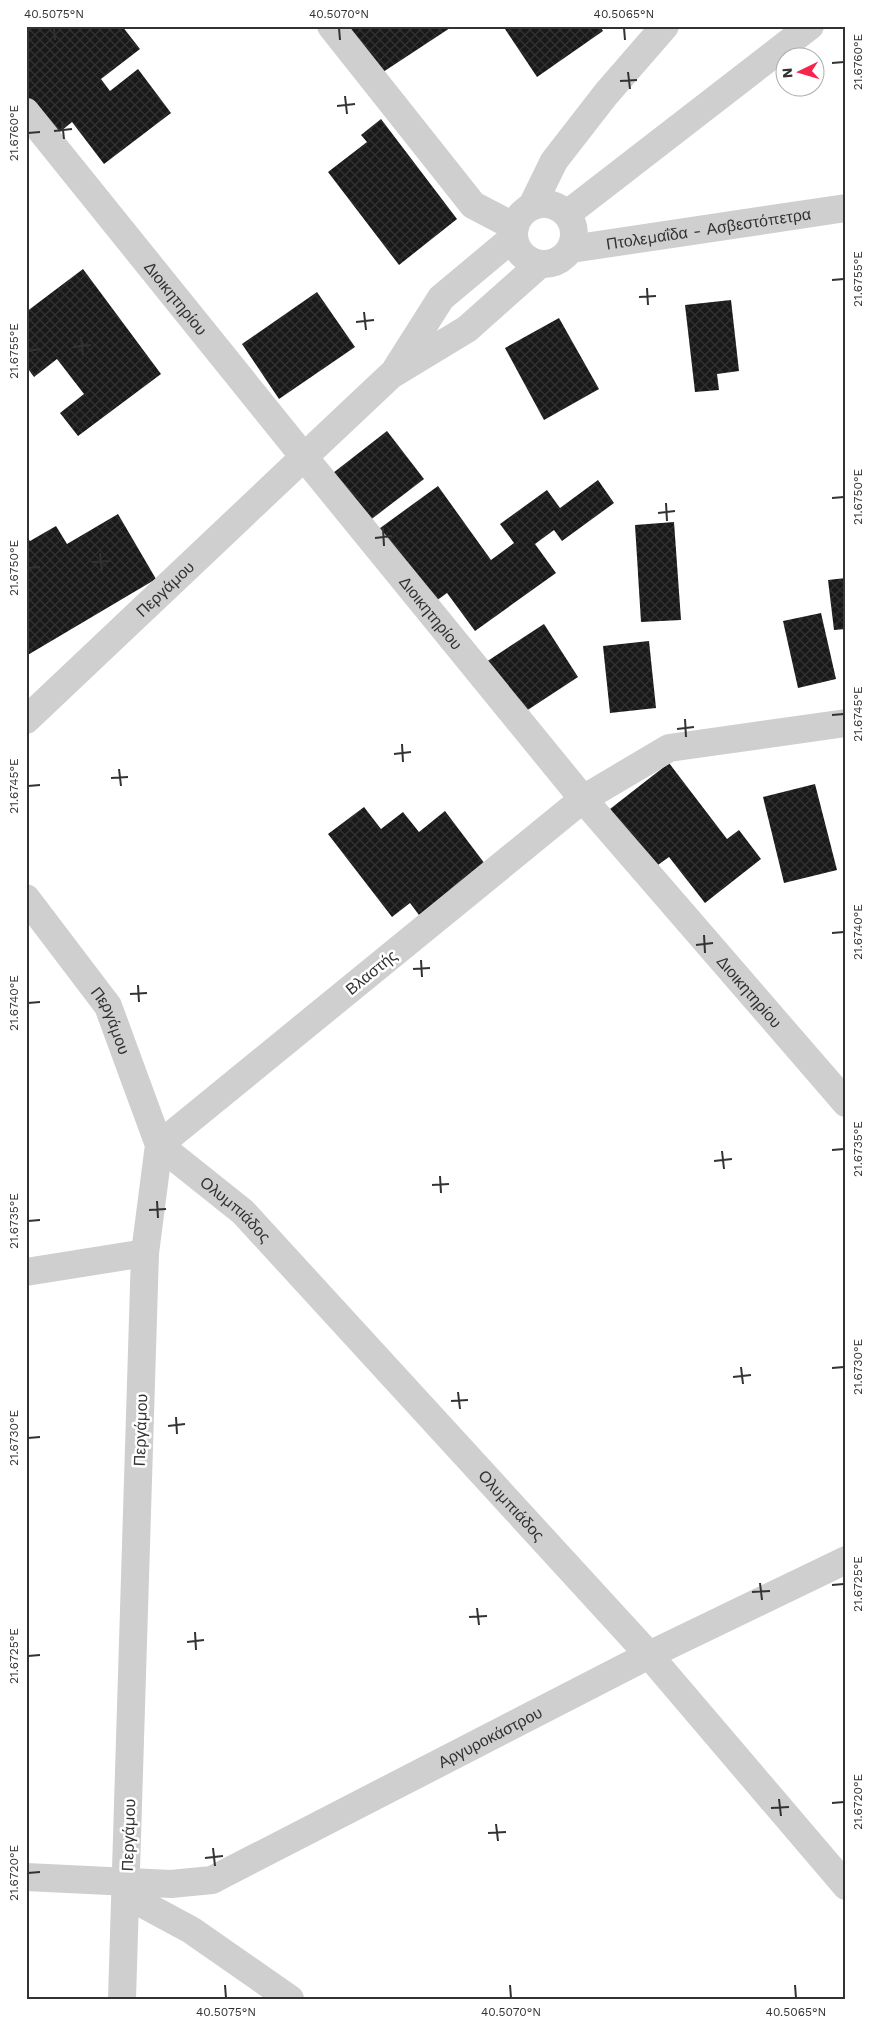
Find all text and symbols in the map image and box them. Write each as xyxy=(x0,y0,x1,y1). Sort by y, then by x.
text: 40.5075°N xyxy=(24,7,84,21)
text: 40.5070°N xyxy=(309,7,369,21)
text: 40.5065°N xyxy=(594,7,654,21)
text: 21.6760°E xyxy=(851,34,865,90)
north arrow xyxy=(774,48,824,98)
text: N xyxy=(779,67,795,79)
text: 21.6760°E xyxy=(7,105,21,161)
street label: Πτολεμαΐδα - Ασβεστόπετρα xyxy=(605,204,812,254)
text: 21.6755°E xyxy=(851,251,865,307)
street label: Διοικητηρίου xyxy=(140,258,211,339)
text: 21.6755°E xyxy=(7,323,21,379)
text: 21.6750°E xyxy=(851,469,865,525)
text: 21.6750°E xyxy=(7,540,21,596)
street label: Περγάμου xyxy=(132,557,198,621)
street label: Διοικητηρίου xyxy=(395,572,466,654)
text: 21.6745°E xyxy=(851,686,865,742)
text: 21.6745°E xyxy=(7,758,21,814)
text: 21.6740°E xyxy=(851,904,865,960)
street label: Βλαστής xyxy=(342,946,401,999)
street label: Διοικητηρίου xyxy=(713,952,786,1032)
text: 21.6740°E xyxy=(7,975,21,1031)
street label: Περγάμου xyxy=(87,983,134,1057)
text: 21.6735°E xyxy=(851,1121,865,1177)
street label: Ολυμπιάδος xyxy=(196,1173,275,1246)
text: 21.6735°E xyxy=(7,1193,21,1249)
text: 21.6730°E xyxy=(851,1339,865,1395)
street label: Περγάμου xyxy=(130,1393,151,1467)
text: 21.6730°E xyxy=(7,1410,21,1466)
street label: Ολυμπιάδος xyxy=(474,1466,548,1545)
text: 21.6725°E xyxy=(851,1556,865,1612)
text: 21.6725°E xyxy=(7,1628,21,1684)
street label: Αργυροκάστρου xyxy=(435,1703,545,1772)
text: 21.6720°E xyxy=(851,1774,865,1830)
street label: Περγάμου xyxy=(118,1798,139,1872)
text: 21.6720°E xyxy=(7,1845,21,1901)
text: 40.5075°N xyxy=(196,2005,256,2019)
text: 40.5070°N xyxy=(481,2005,541,2019)
text: 40.5065°N xyxy=(766,2005,826,2019)

